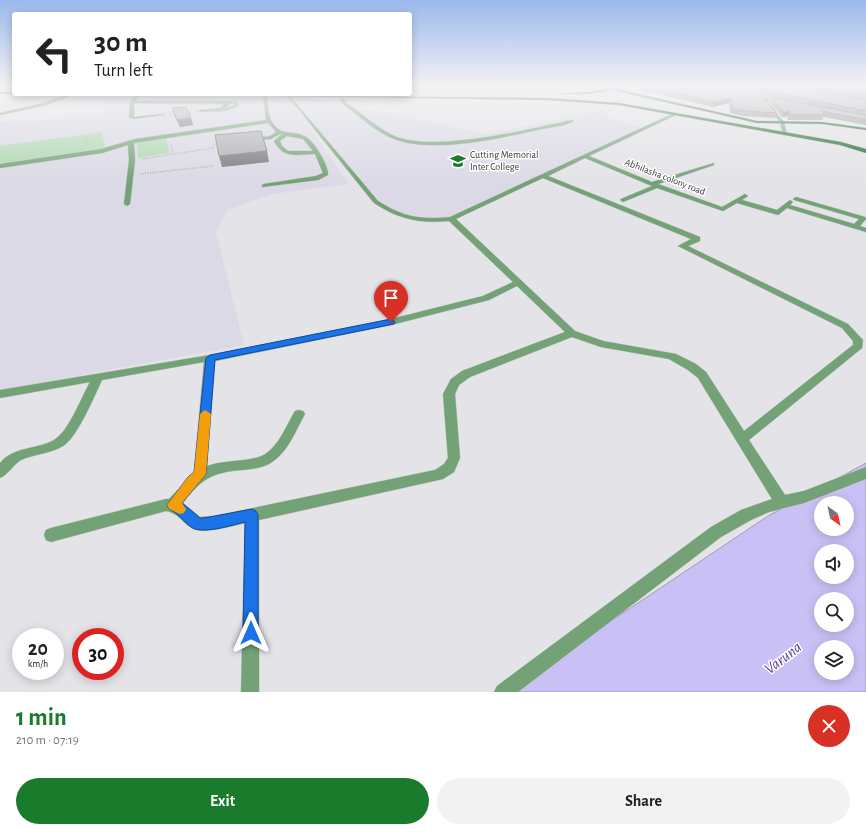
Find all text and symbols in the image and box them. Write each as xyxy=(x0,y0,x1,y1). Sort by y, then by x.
icon: left xyxy=(28,28,80,80)
text: 30 m xyxy=(94,29,147,57)
text: Turn left xyxy=(94,62,153,80)
place label: Cutting Memorial Inter College xyxy=(470,150,539,172)
school or university icon: Cutting Memorial Inter College xyxy=(449,152,467,170)
street label: Abhilasha colony road xyxy=(623,157,707,197)
pin xyxy=(374,281,408,322)
icon: arrive xyxy=(380,287,402,309)
north arrow xyxy=(814,496,854,536)
map controls xyxy=(814,496,854,680)
button: sound xyxy=(814,544,854,584)
button: search xyxy=(814,592,854,632)
position arrow xyxy=(230,612,272,654)
speed limit sign: 30 xyxy=(72,628,124,680)
text: 20 xyxy=(28,639,48,659)
water label: Varuna xyxy=(762,639,804,677)
button: layers xyxy=(814,640,854,680)
text: km/h xyxy=(28,659,48,669)
button: close xyxy=(808,705,850,747)
text: 1 min xyxy=(16,706,67,730)
text: 210 m · 07:19 xyxy=(16,734,79,747)
button: Exit xyxy=(16,778,429,824)
button: Share xyxy=(437,778,850,824)

